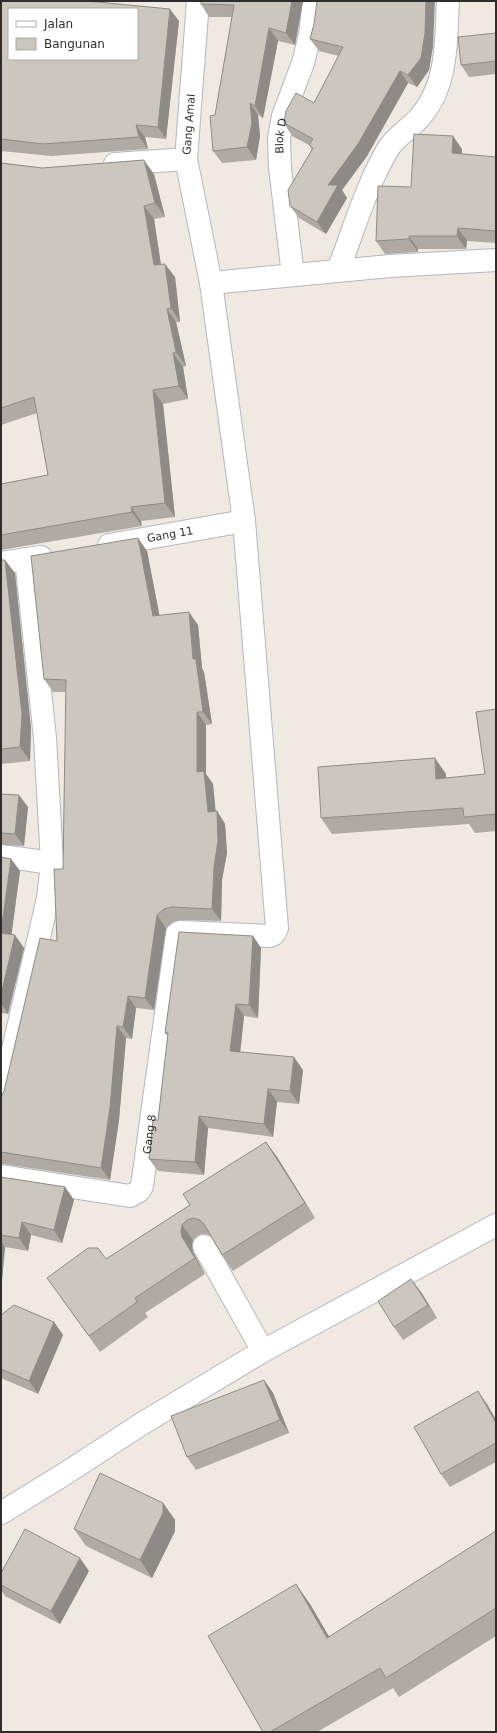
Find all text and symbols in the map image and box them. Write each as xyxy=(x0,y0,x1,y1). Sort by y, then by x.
legend xyxy=(8,8,138,60)
text: Jalan xyxy=(43,17,73,31)
text: Bangunan xyxy=(44,37,105,51)
street label: Gang Amal xyxy=(180,93,197,155)
street label: Blok D xyxy=(272,117,289,154)
street label: Gang 11 xyxy=(146,524,194,545)
street label: Gang 8 xyxy=(140,1114,158,1155)

